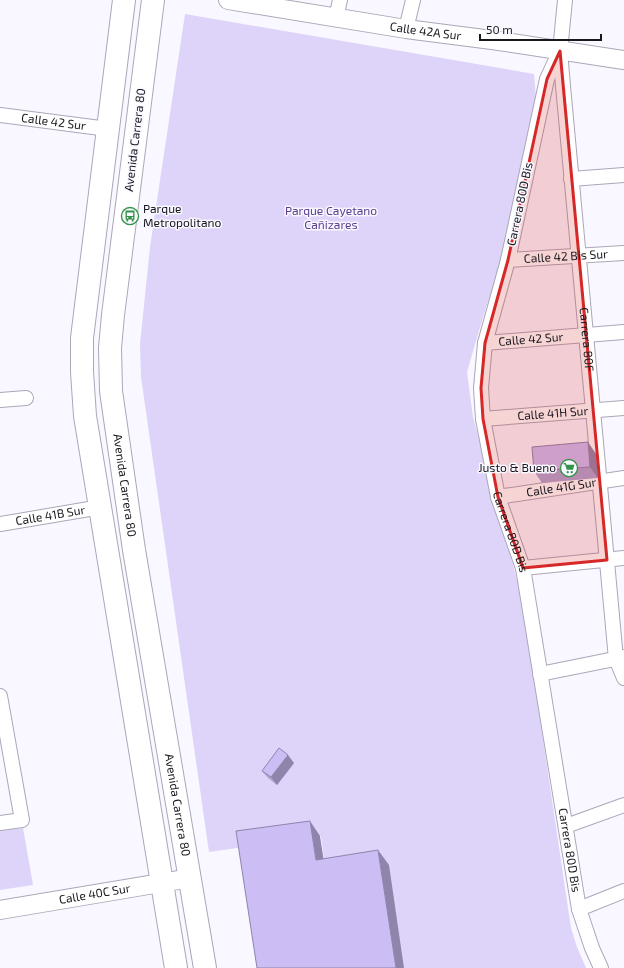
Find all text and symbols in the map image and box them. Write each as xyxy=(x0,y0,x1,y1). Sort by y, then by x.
scale bar xyxy=(480,16,601,42)
street label: Calle 42A Sur xyxy=(389,18,462,42)
text: 50 m xyxy=(486,22,513,36)
street label: Avenida Carrera 80 xyxy=(121,87,147,192)
street label: Calle 42 Sur xyxy=(21,110,87,132)
street label: Carrera 80D Bis xyxy=(503,161,535,247)
place label: Parque Metropolitano xyxy=(143,201,221,229)
park label: Parque Cayetano Cañizares xyxy=(285,203,377,231)
bus stop icon: Parque Metropolitano xyxy=(120,206,140,226)
street label: Calle 42 Bis Sur xyxy=(523,246,608,265)
street label: Carrera 80F xyxy=(578,307,597,373)
street label: Calle 42 Sur xyxy=(498,329,564,348)
street label: Calle 41H Sur xyxy=(517,403,589,422)
street label: Avenida Carrera 80 xyxy=(111,433,140,538)
supermarket icon: Justo & Bueno xyxy=(559,458,579,478)
place label: Justo & Bueno xyxy=(478,460,556,474)
street label: Calle 41G Sur xyxy=(525,474,597,499)
street label: Carrera 80D Bis xyxy=(491,490,532,573)
street label: Calle 41B Sur xyxy=(14,502,86,527)
street label: Avenida Carrera 80 xyxy=(163,752,194,857)
street label: Carrera 80D Bis xyxy=(557,807,584,893)
street label: Calle 40C Sur xyxy=(58,880,131,906)

